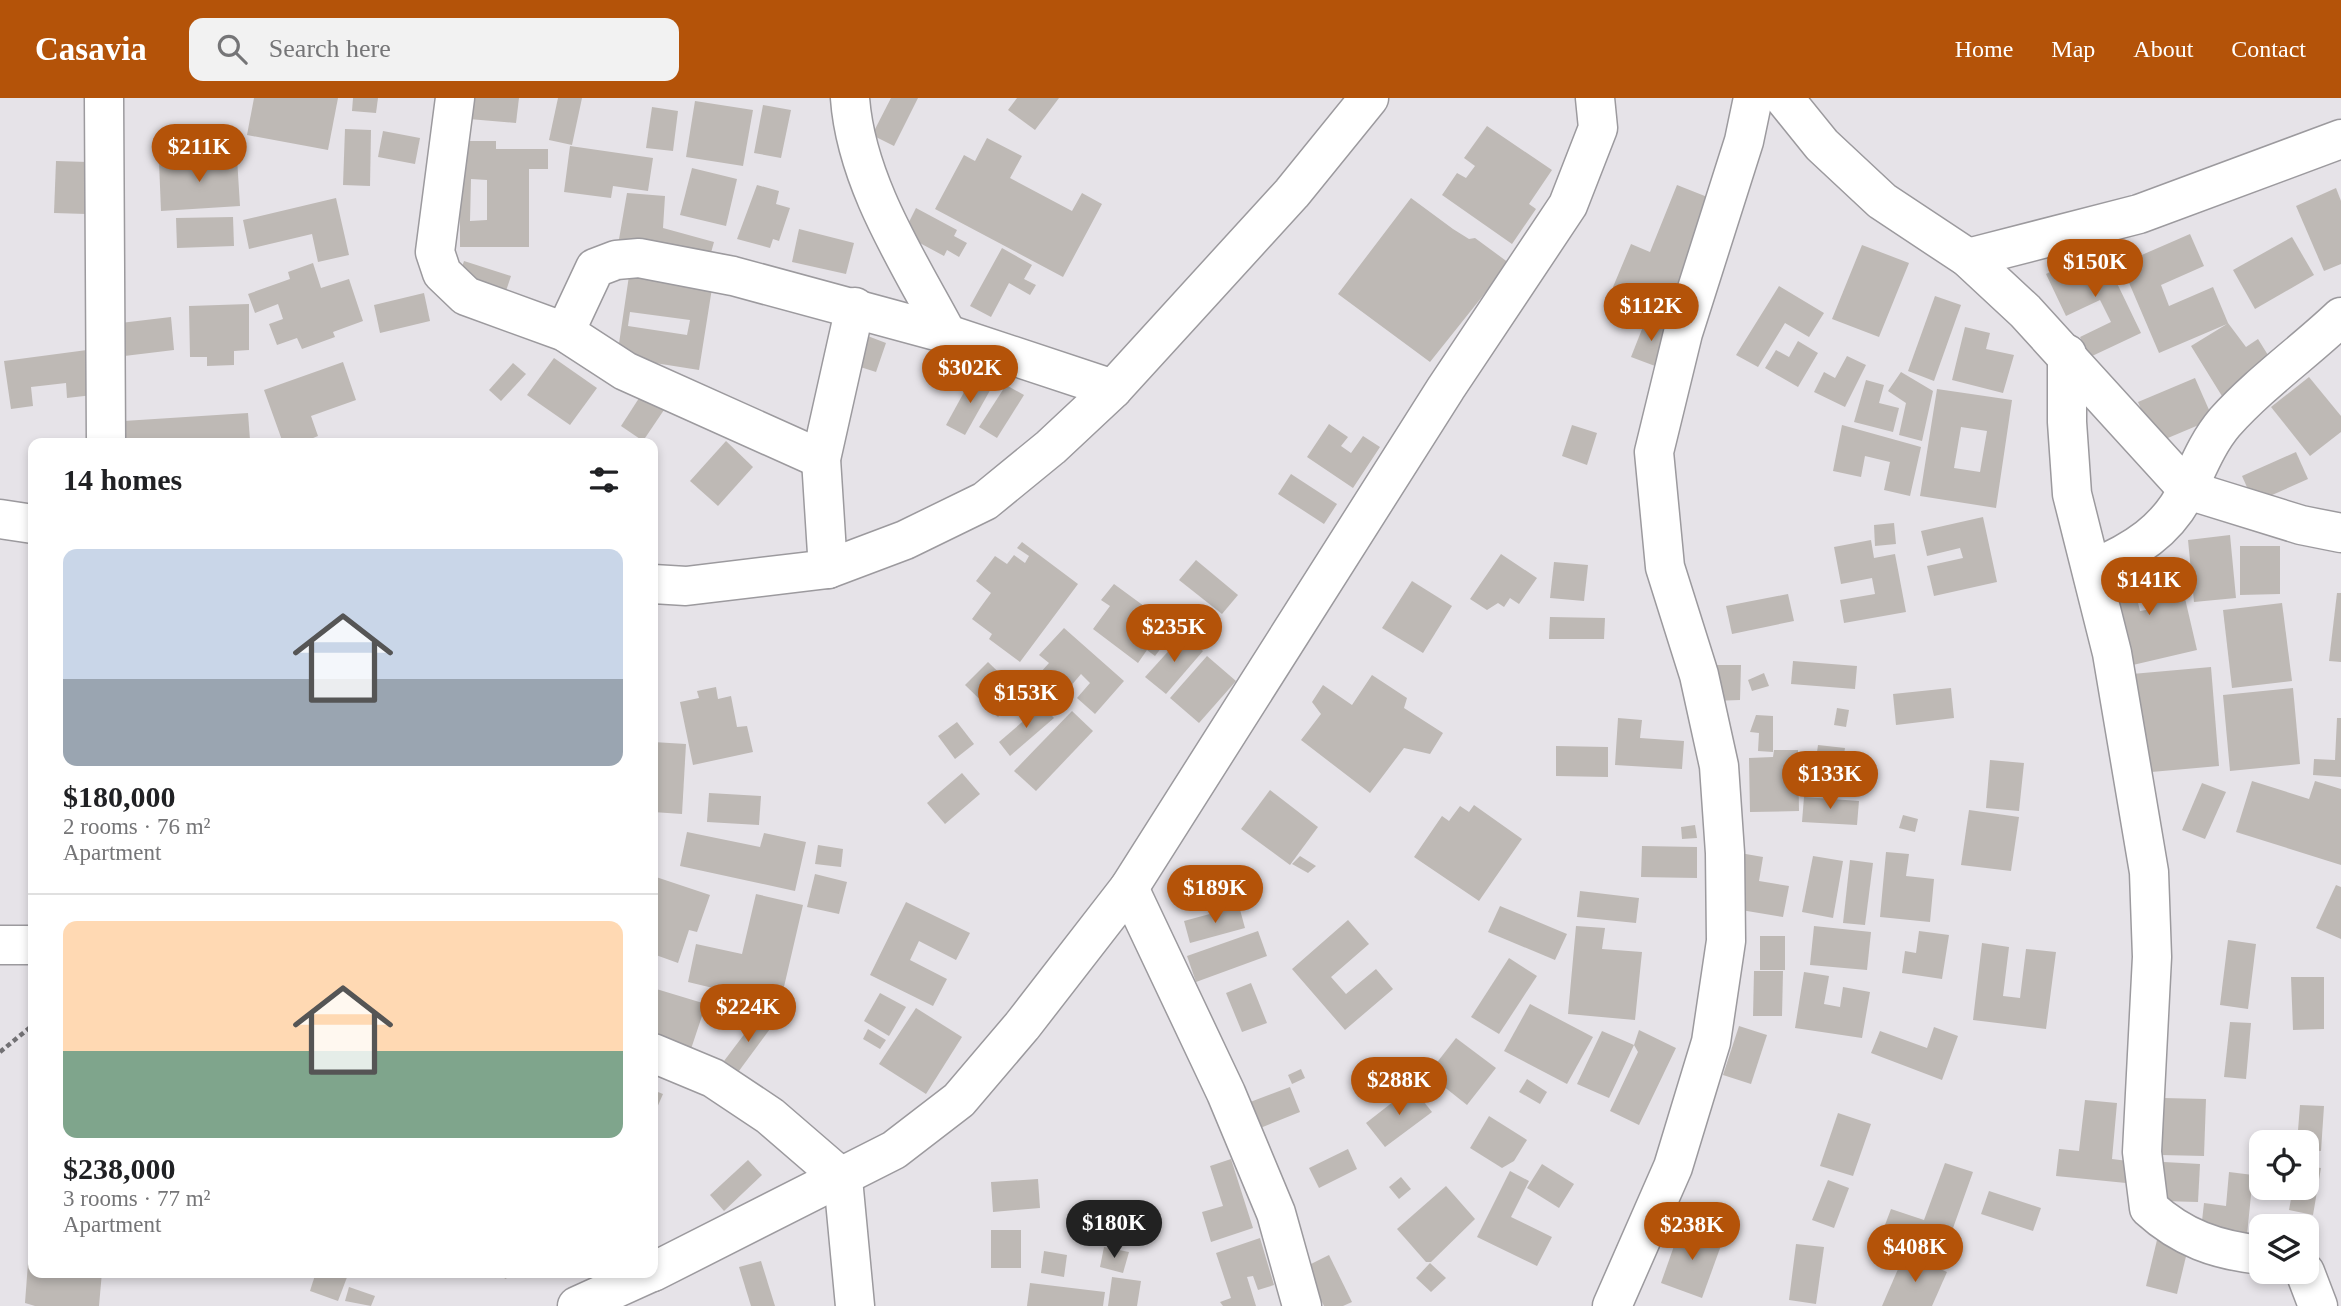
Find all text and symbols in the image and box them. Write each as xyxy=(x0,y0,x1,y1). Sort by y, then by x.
search box xyxy=(189,18,679,81)
icon: search xyxy=(213,30,251,68)
text: Casavia xyxy=(35,31,147,67)
text: Search here xyxy=(269,34,391,63)
text: Home xyxy=(1955,36,2013,62)
text: Map xyxy=(2051,36,2095,62)
text: About xyxy=(2133,36,2193,62)
text: Contact xyxy=(2231,36,2306,62)
pin: $211K xyxy=(150,125,248,184)
text: $211K xyxy=(168,134,230,159)
pin: $150K xyxy=(2046,240,2144,299)
text: $150K xyxy=(2063,249,2127,274)
pin: $112K xyxy=(1602,284,1700,343)
text: $112K xyxy=(1620,293,1682,318)
pin: $302K xyxy=(921,345,1019,405)
text: $302K xyxy=(938,355,1002,380)
icon: filters xyxy=(585,461,623,499)
text: 14 homes xyxy=(63,463,182,496)
pin: $141K xyxy=(2100,558,2198,617)
text: $141K xyxy=(2117,567,2181,592)
icon: home xyxy=(280,595,406,721)
pin: $235K xyxy=(1125,604,1223,664)
text: $235K xyxy=(1142,614,1206,639)
pin: $153K xyxy=(977,670,1075,730)
text: $153K xyxy=(994,680,1058,705)
pin: $133K xyxy=(1781,752,1879,811)
text: $133K xyxy=(1798,761,1862,786)
text: $180,000 xyxy=(63,780,176,813)
text: 2 rooms · 76 m² xyxy=(63,814,210,839)
text: Apartment xyxy=(63,840,161,865)
pin: $189K xyxy=(1166,866,1264,925)
text: $189K xyxy=(1183,875,1247,900)
icon: home xyxy=(280,967,406,1093)
pin: $224K xyxy=(699,984,797,1044)
text: $224K xyxy=(716,994,780,1019)
pin: $288K xyxy=(1350,1058,1448,1117)
text: $288K xyxy=(1367,1067,1431,1092)
map controls xyxy=(2249,1130,2319,1284)
button: locate xyxy=(2249,1130,2319,1200)
text: $238,000 xyxy=(63,1152,176,1185)
text: 3 rooms · 77 m² xyxy=(63,1186,210,1211)
pin: $180K xyxy=(1065,1200,1163,1260)
pin: $238K xyxy=(1643,1202,1741,1262)
text: $180K xyxy=(1082,1210,1146,1235)
text: Apartment xyxy=(63,1212,161,1237)
text: $238K xyxy=(1660,1212,1724,1237)
button: layers xyxy=(2249,1214,2319,1284)
pin: $408K xyxy=(1866,1224,1964,1284)
text: $408K xyxy=(1883,1234,1947,1259)

